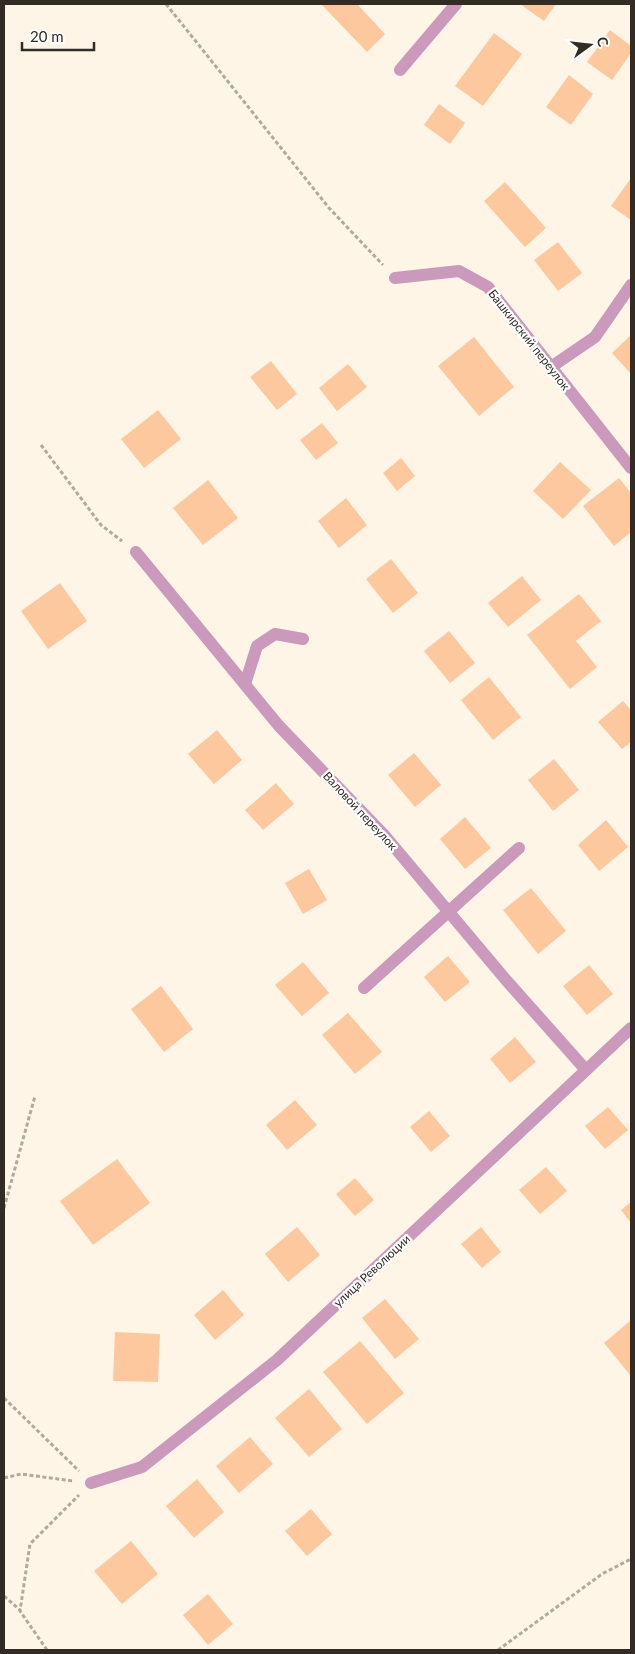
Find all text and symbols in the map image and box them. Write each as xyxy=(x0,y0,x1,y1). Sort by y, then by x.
scale bar xyxy=(22,20,95,52)
north arrow xyxy=(565,20,615,70)
text: 20 m xyxy=(30,27,64,45)
text: С xyxy=(594,35,613,49)
street label: Башкирский переулок xyxy=(485,286,574,394)
street label: Валовой переулок xyxy=(320,768,401,854)
street label: улица Революции xyxy=(330,1231,413,1310)

